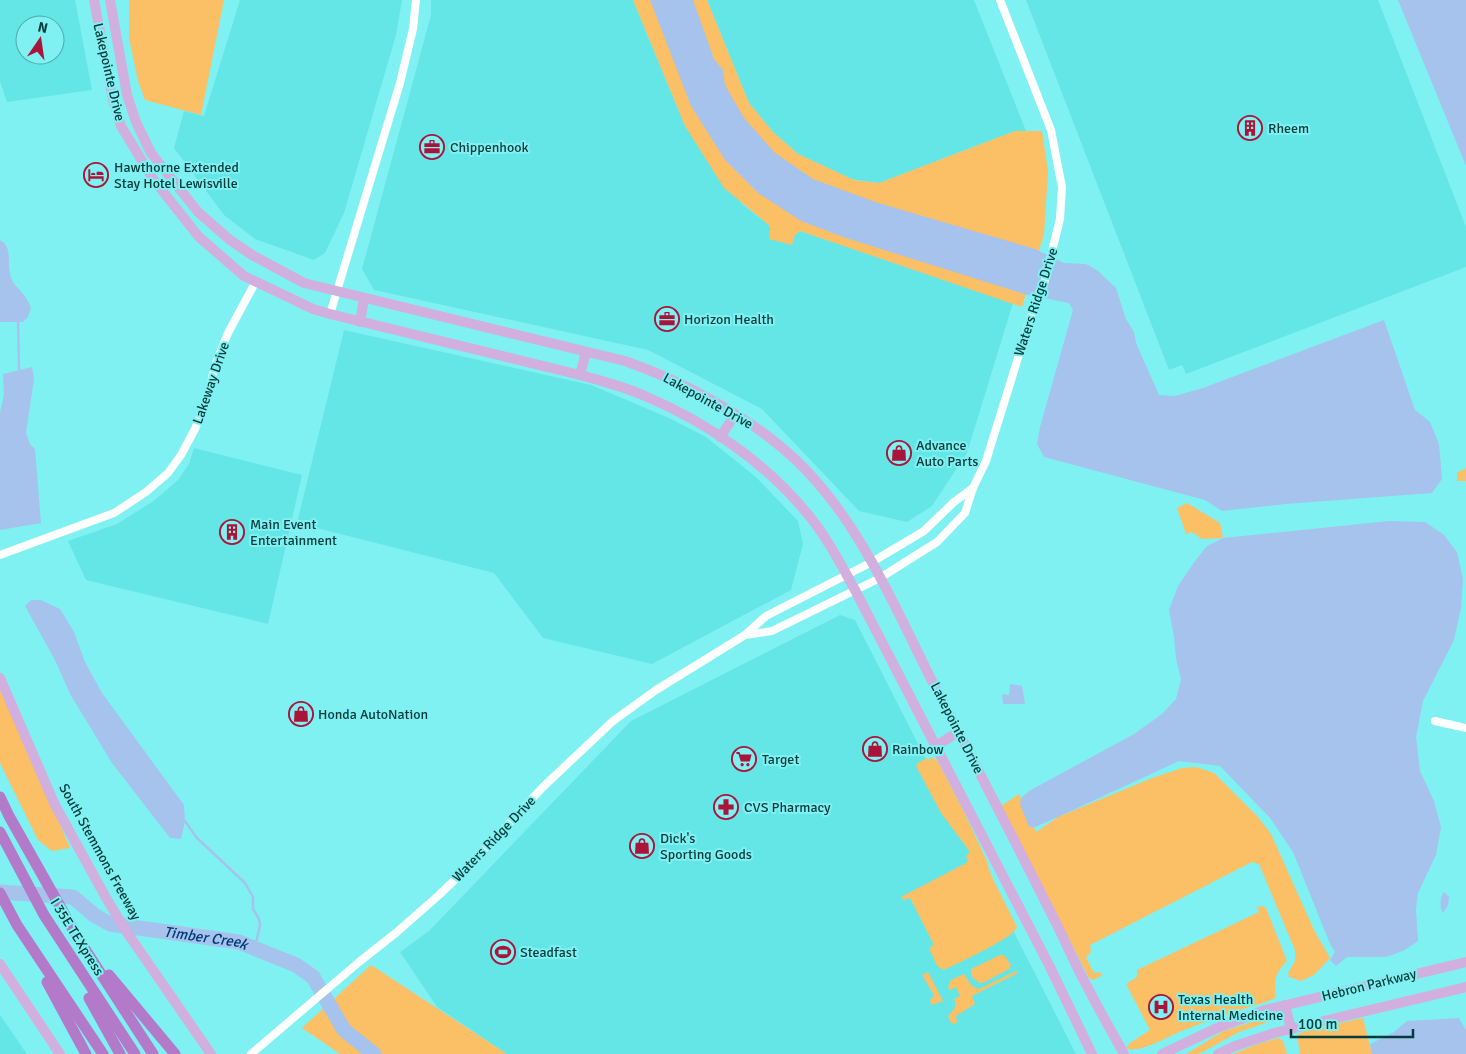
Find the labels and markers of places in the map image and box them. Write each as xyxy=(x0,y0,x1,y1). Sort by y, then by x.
building icon: Rheem xyxy=(1237,115,1263,141)
place label: Rheem xyxy=(1268,120,1309,137)
office icon: Chippenhook xyxy=(419,134,445,160)
place label: Chippenhook xyxy=(450,139,529,156)
place label: Hawthorne Extended Stay Hotel Lewisville xyxy=(114,159,239,192)
hotel icon: Hawthorne Extended Stay Hotel Lewisville xyxy=(83,162,109,188)
office icon: Horizon Health xyxy=(654,306,680,332)
place label: Horizon Health xyxy=(684,311,774,328)
place label: Advance Auto Parts xyxy=(916,437,978,470)
shop icon: Advance Auto Parts xyxy=(886,440,912,466)
place label: Main Event Entertainment xyxy=(250,516,337,549)
building icon: Main Event Entertainment xyxy=(219,519,245,545)
shop icon: Honda AutoNation xyxy=(288,701,314,727)
place label: Honda AutoNation xyxy=(318,706,428,723)
shop icon: Rainbow xyxy=(862,736,888,762)
place label: Rainbow xyxy=(892,741,944,758)
supermarket icon: Target xyxy=(731,746,757,772)
place label: Target xyxy=(762,751,799,768)
pharmacy icon: CVS Pharmacy xyxy=(713,794,739,820)
place label: CVS Pharmacy xyxy=(744,799,831,816)
place label: Dick's Sporting Goods xyxy=(660,830,752,863)
shop icon: Dick's Sporting Goods xyxy=(629,833,655,859)
sports icon: Steadfast xyxy=(490,939,516,965)
place label: Steadfast xyxy=(520,944,577,961)
place label: Texas Health Internal Medicine xyxy=(1178,991,1283,1024)
hospital icon: Texas Health Internal Medicine xyxy=(1148,994,1174,1020)

